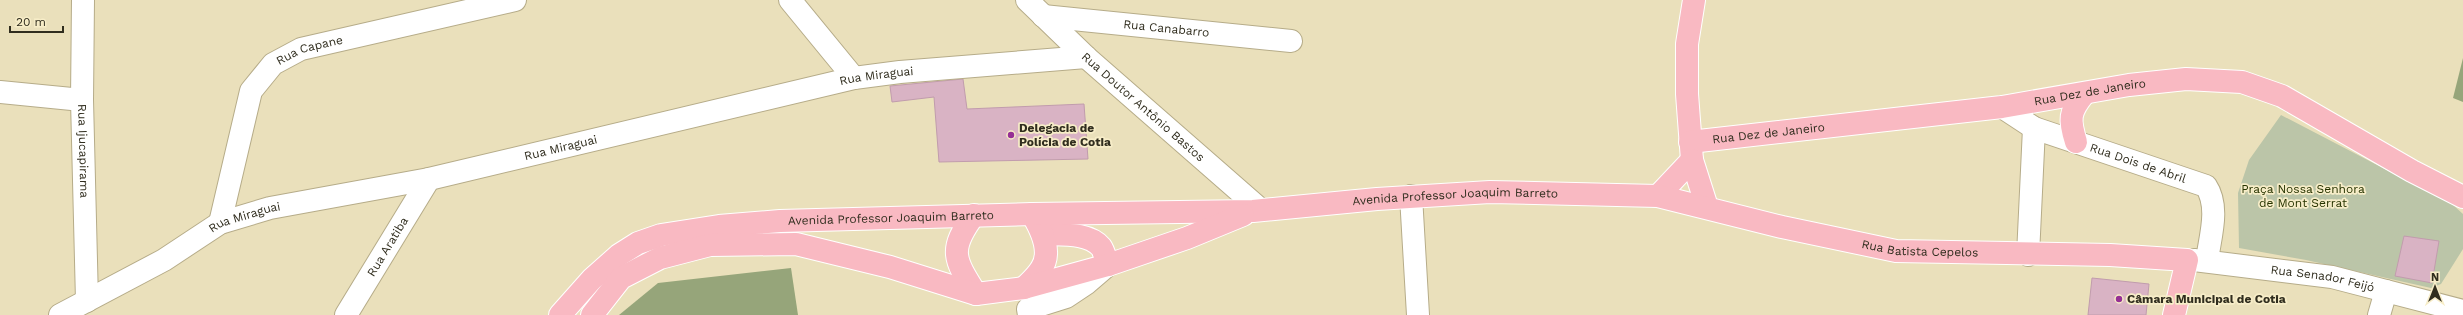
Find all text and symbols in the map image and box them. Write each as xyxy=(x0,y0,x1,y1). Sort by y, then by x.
scale bar xyxy=(10,8,63,34)
text: 20 m xyxy=(16,15,46,29)
street label: Rua Canabarro xyxy=(1123,17,1210,40)
street label: Rua Capane xyxy=(274,33,344,68)
street label: Rua Doutor Antônio Bastos xyxy=(1079,50,1208,164)
street label: Rua Miraguai xyxy=(838,64,914,88)
street label: Rua Dez de Janeiro xyxy=(2033,76,2146,108)
street label: Rua Ijucapirama xyxy=(75,104,91,198)
street label: Rua Dez de Janeiro xyxy=(1712,120,1826,146)
place label: Delegacia de Polícia de Cotia xyxy=(1019,121,1111,149)
marker: Delegacia de Polícia de Cotia xyxy=(1006,130,1016,140)
street label: Rua Miraguai xyxy=(523,132,599,163)
street label: Rua Dois de Abril xyxy=(2088,140,2188,186)
park label: Praça Nossa Senhora de Mont Serrat xyxy=(2241,182,2365,210)
street label: Avenida Professor Joaquim Barreto xyxy=(1352,185,1558,208)
street label: Rua Miraguai xyxy=(206,199,281,236)
street label: Avenida Professor Joaquim Barreto xyxy=(788,208,994,228)
street label: Rua Aratiba xyxy=(364,214,411,279)
street label: Rua Batista Cepelos xyxy=(1860,237,1979,260)
street label: Rua Senador Feijó xyxy=(2270,263,2376,295)
north arrow xyxy=(2415,267,2455,307)
text: N xyxy=(2431,271,2439,284)
place label: Câmara Municipal de Cotia xyxy=(2127,292,2286,306)
marker: Câmara Municipal de Cotia xyxy=(2114,294,2124,304)

